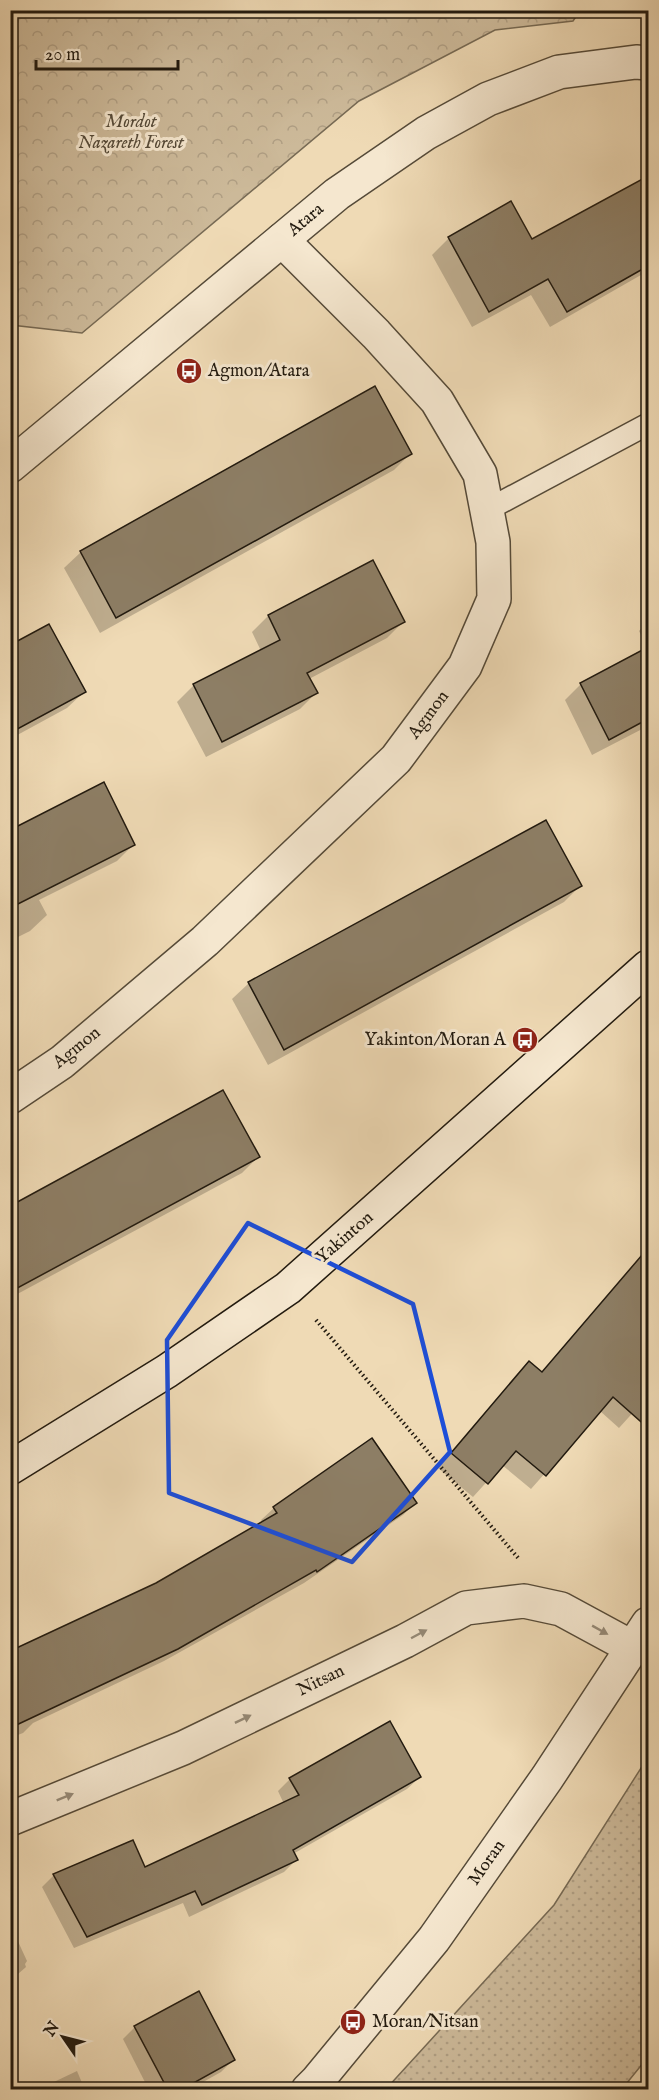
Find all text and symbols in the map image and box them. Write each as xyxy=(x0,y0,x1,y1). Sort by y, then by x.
scale bar xyxy=(36,33,178,71)
text: 20 m xyxy=(45,44,80,67)
park label: Mordot Nazareth Forest xyxy=(78,111,185,155)
street label: Atara xyxy=(282,198,329,242)
bus stop icon: Agmon/Atara xyxy=(174,356,204,386)
place label: Agmon/Atara xyxy=(207,360,310,383)
street label: Agmon xyxy=(403,686,455,745)
street label: Agmon xyxy=(48,1022,106,1075)
bus stop icon: Yakinton/Moran A xyxy=(510,1025,540,1055)
place label: Yakinton/Moran A xyxy=(365,1029,507,1052)
street label: Yakinton xyxy=(311,1206,379,1269)
one-way arrow xyxy=(592,1625,609,1635)
one-way arrow xyxy=(410,1629,427,1639)
street label: Nitsan xyxy=(293,1660,349,1702)
one-way arrow xyxy=(235,1715,252,1724)
one-way arrow xyxy=(56,1792,74,1802)
street label: Moran xyxy=(463,1835,511,1890)
north arrow xyxy=(33,2007,93,2067)
bus stop icon: Moran/Nitsan xyxy=(338,2007,368,2037)
place label: Moran/Nitsan xyxy=(372,2011,479,2034)
text: N xyxy=(40,2018,65,2042)

